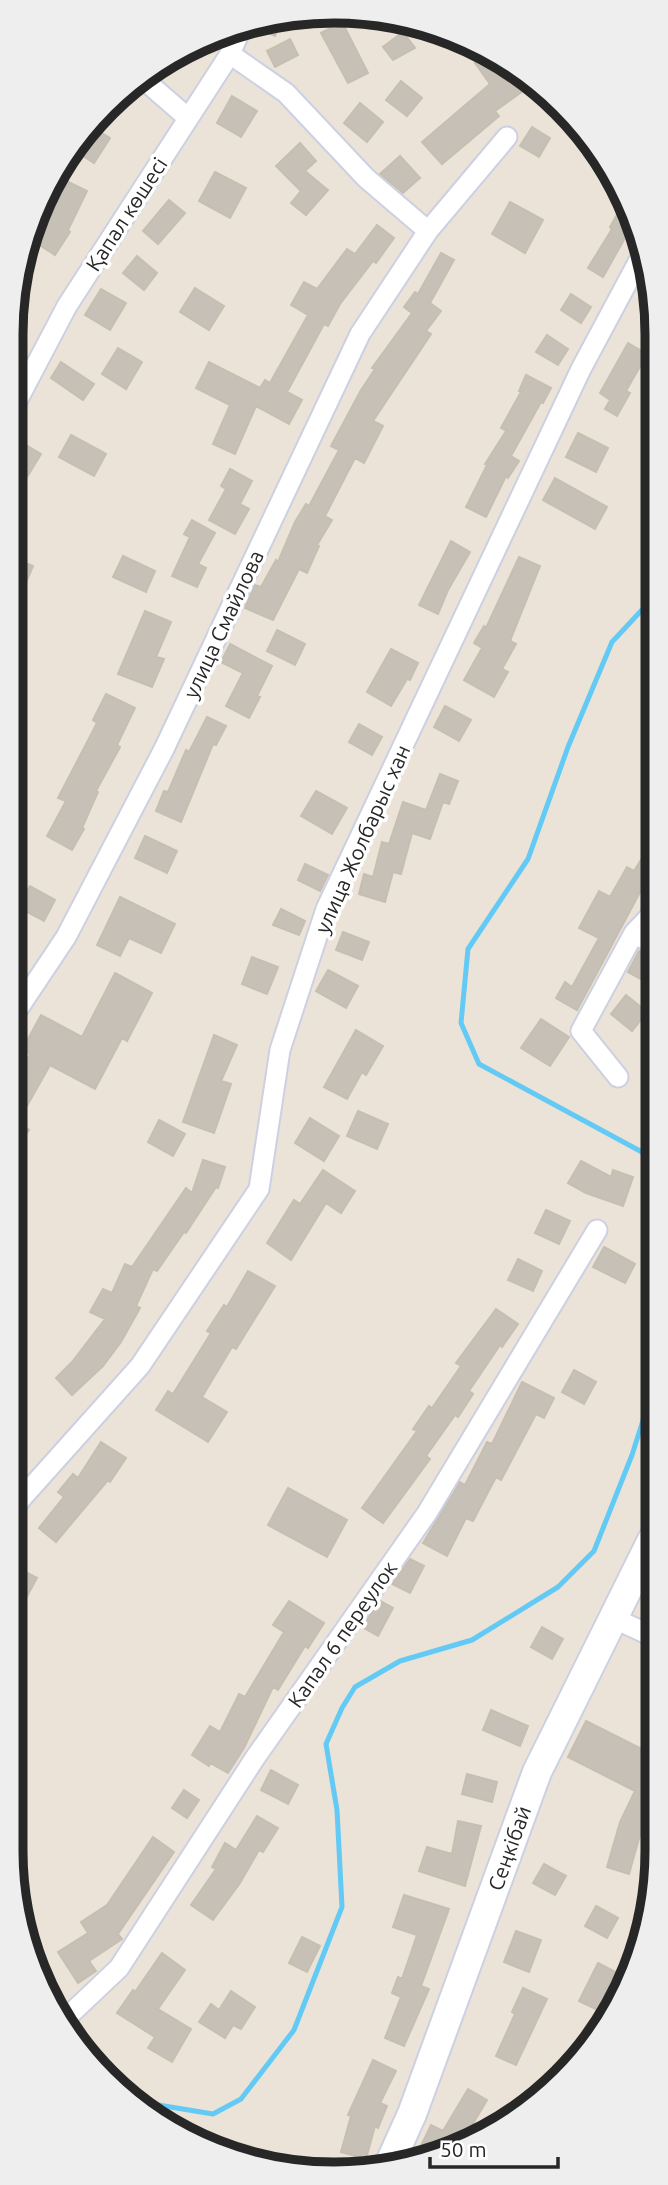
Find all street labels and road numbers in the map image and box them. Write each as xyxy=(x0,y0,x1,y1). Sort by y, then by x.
street label: Қапал көшесі xyxy=(80,153,172,275)
street label: улица Смайлова xyxy=(178,546,268,702)
street label: улица Жолбарыс хан xyxy=(310,741,414,937)
street label: Капал 6 переулок xyxy=(283,1556,401,1712)
street label: Сеңкібай xyxy=(483,1802,535,1894)

